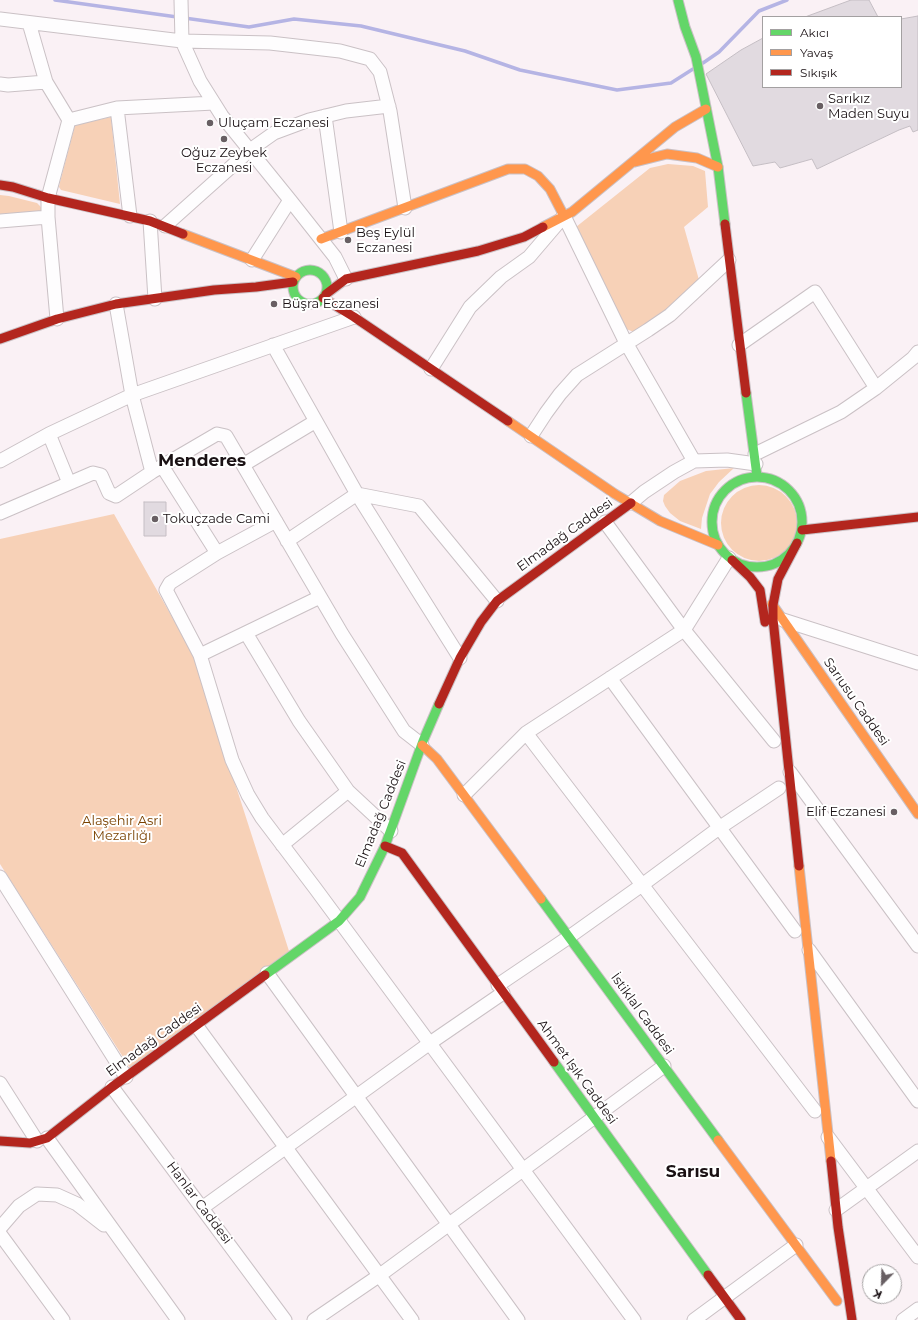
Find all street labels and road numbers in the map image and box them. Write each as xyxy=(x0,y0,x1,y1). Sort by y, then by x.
street label: Elmadağ Caddesi xyxy=(514,495,616,575)
street label: Sarıusu Caddesi xyxy=(820,655,892,749)
street label: Elmadağ Caddesi xyxy=(352,758,410,870)
street label: İstiklal Caddesi xyxy=(607,970,677,1058)
street label: Elmadağ Caddesi xyxy=(103,1000,205,1080)
street label: Ahmet Işık Caddesi xyxy=(534,1017,620,1127)
street label: Hanlar Caddesi xyxy=(163,1159,235,1247)

